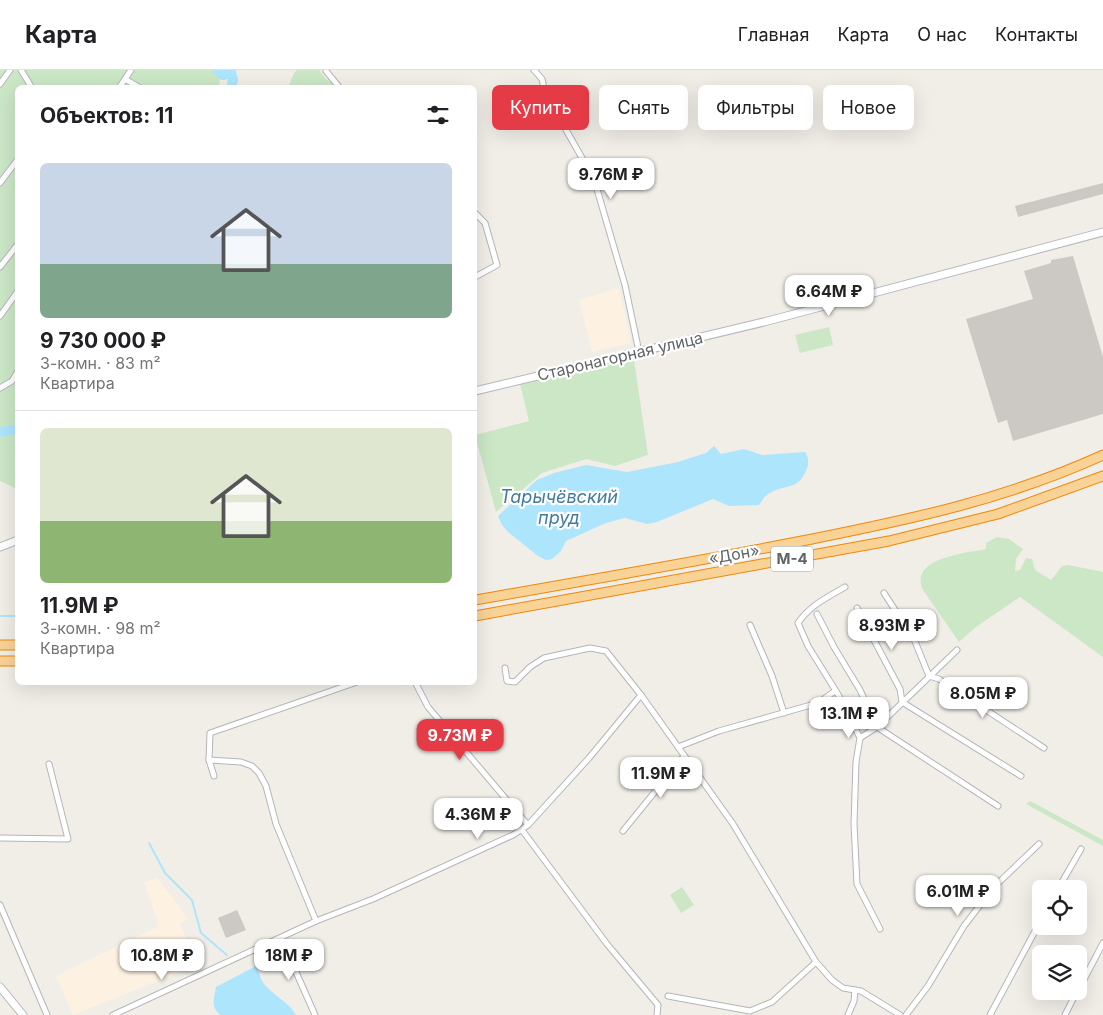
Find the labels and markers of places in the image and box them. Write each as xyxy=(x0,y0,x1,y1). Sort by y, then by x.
pin: 9.76M ₽ xyxy=(565,158,657,200)
pin: 6.64M ₽ xyxy=(783,274,875,317)
pin: 8.93M ₽ xyxy=(846,608,938,651)
pin: 8.05M ₽ xyxy=(937,676,1029,719)
pin: 13.1M ₽ xyxy=(803,696,895,739)
pin: 9.73M ₽ xyxy=(414,718,506,761)
pin: 11.9M ₽ xyxy=(615,756,707,799)
pin: 4.36M ₽ xyxy=(432,798,524,840)
pin: 6.01M ₽ xyxy=(912,874,1004,917)
pin: 10.8M ₽ xyxy=(116,938,208,981)
pin: 18M ₽ xyxy=(254,938,324,981)

